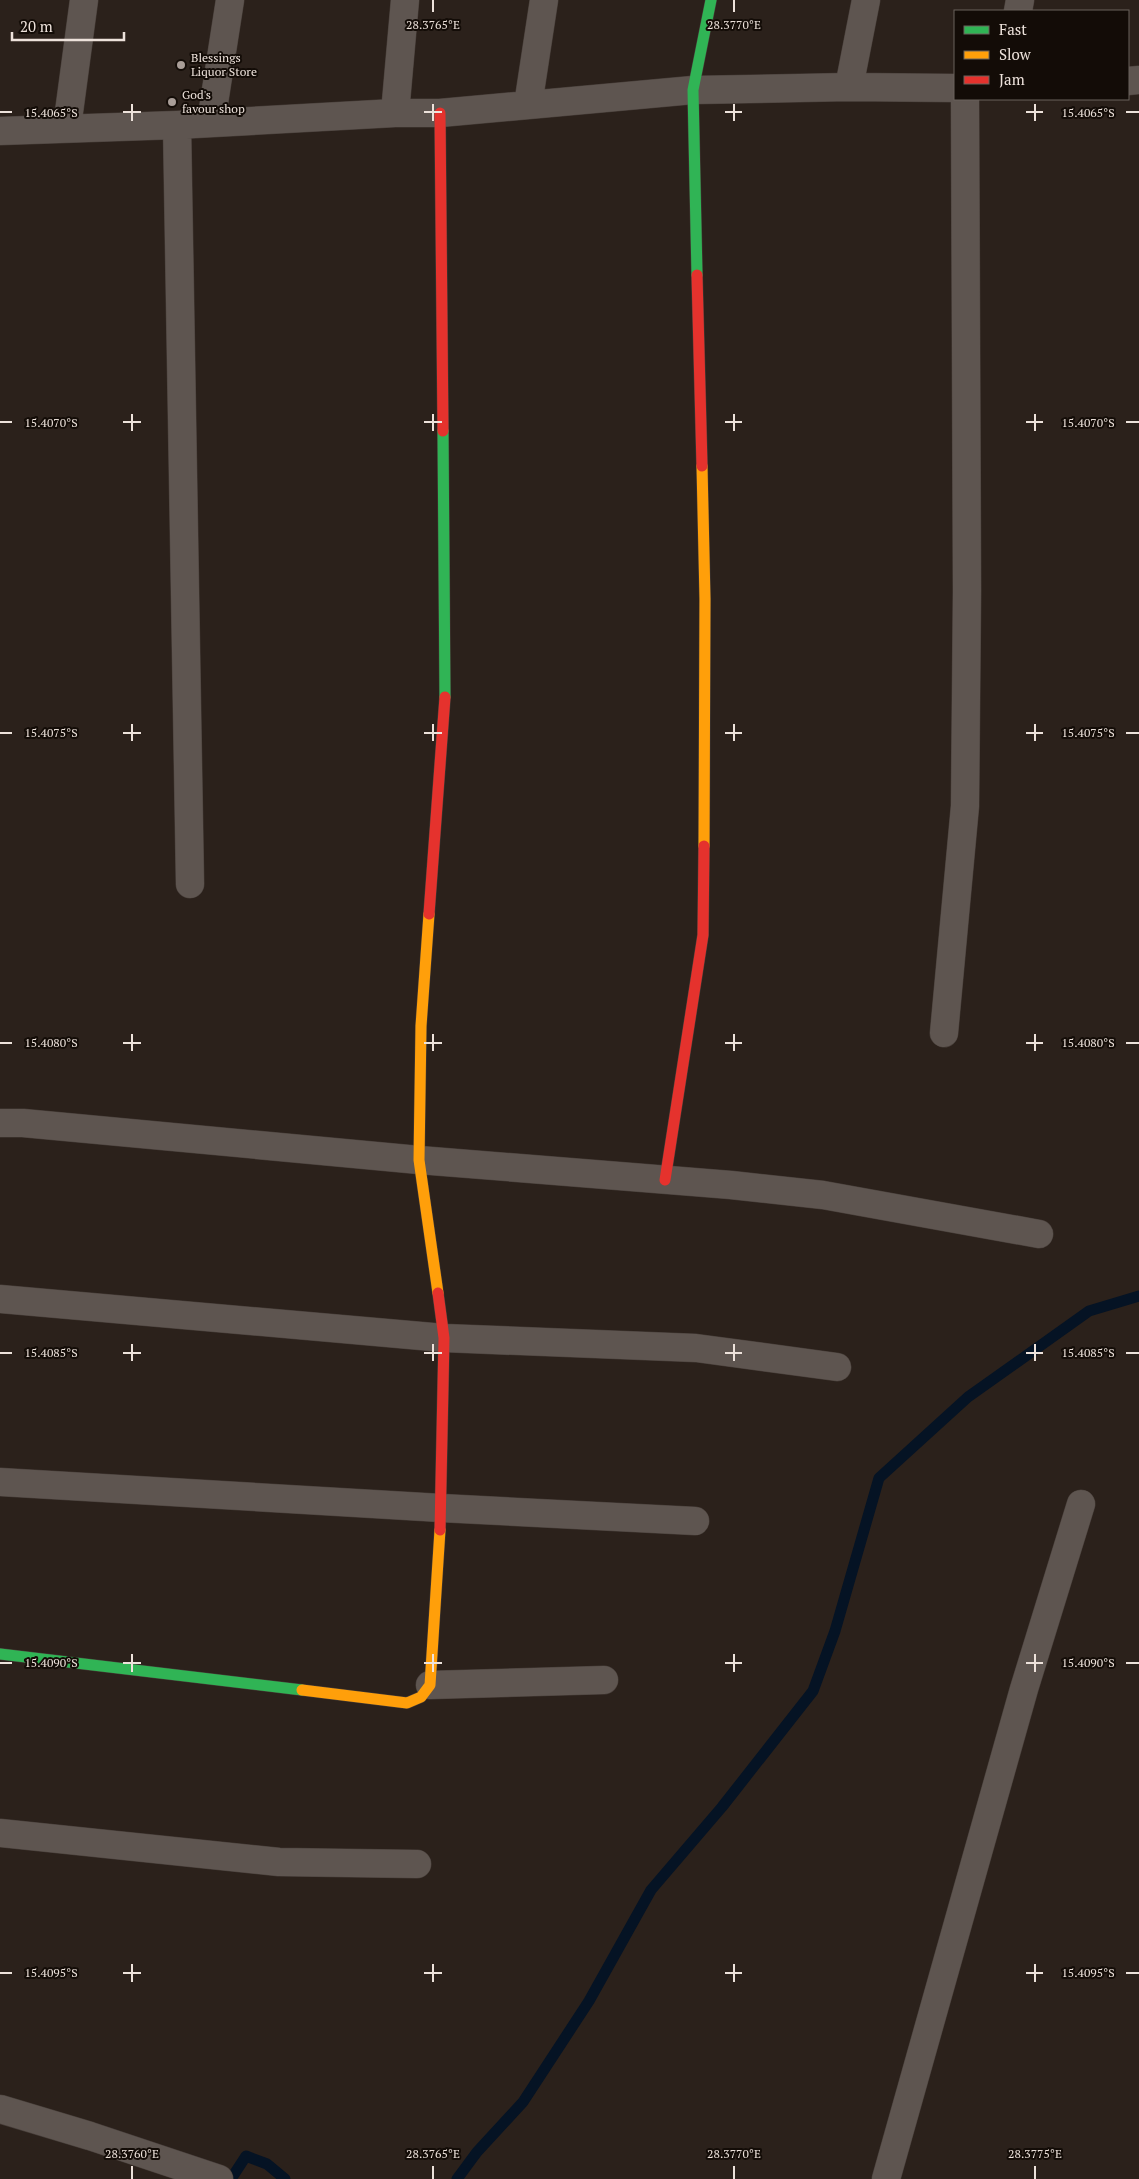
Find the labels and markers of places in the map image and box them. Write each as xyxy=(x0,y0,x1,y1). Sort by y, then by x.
place label: Blessings Liquor Store xyxy=(191,50,257,79)
marker: Blessings Liquor Store xyxy=(175,59,187,71)
place label: God's favour shop xyxy=(182,87,245,116)
marker: God's favour shop xyxy=(166,96,178,108)

